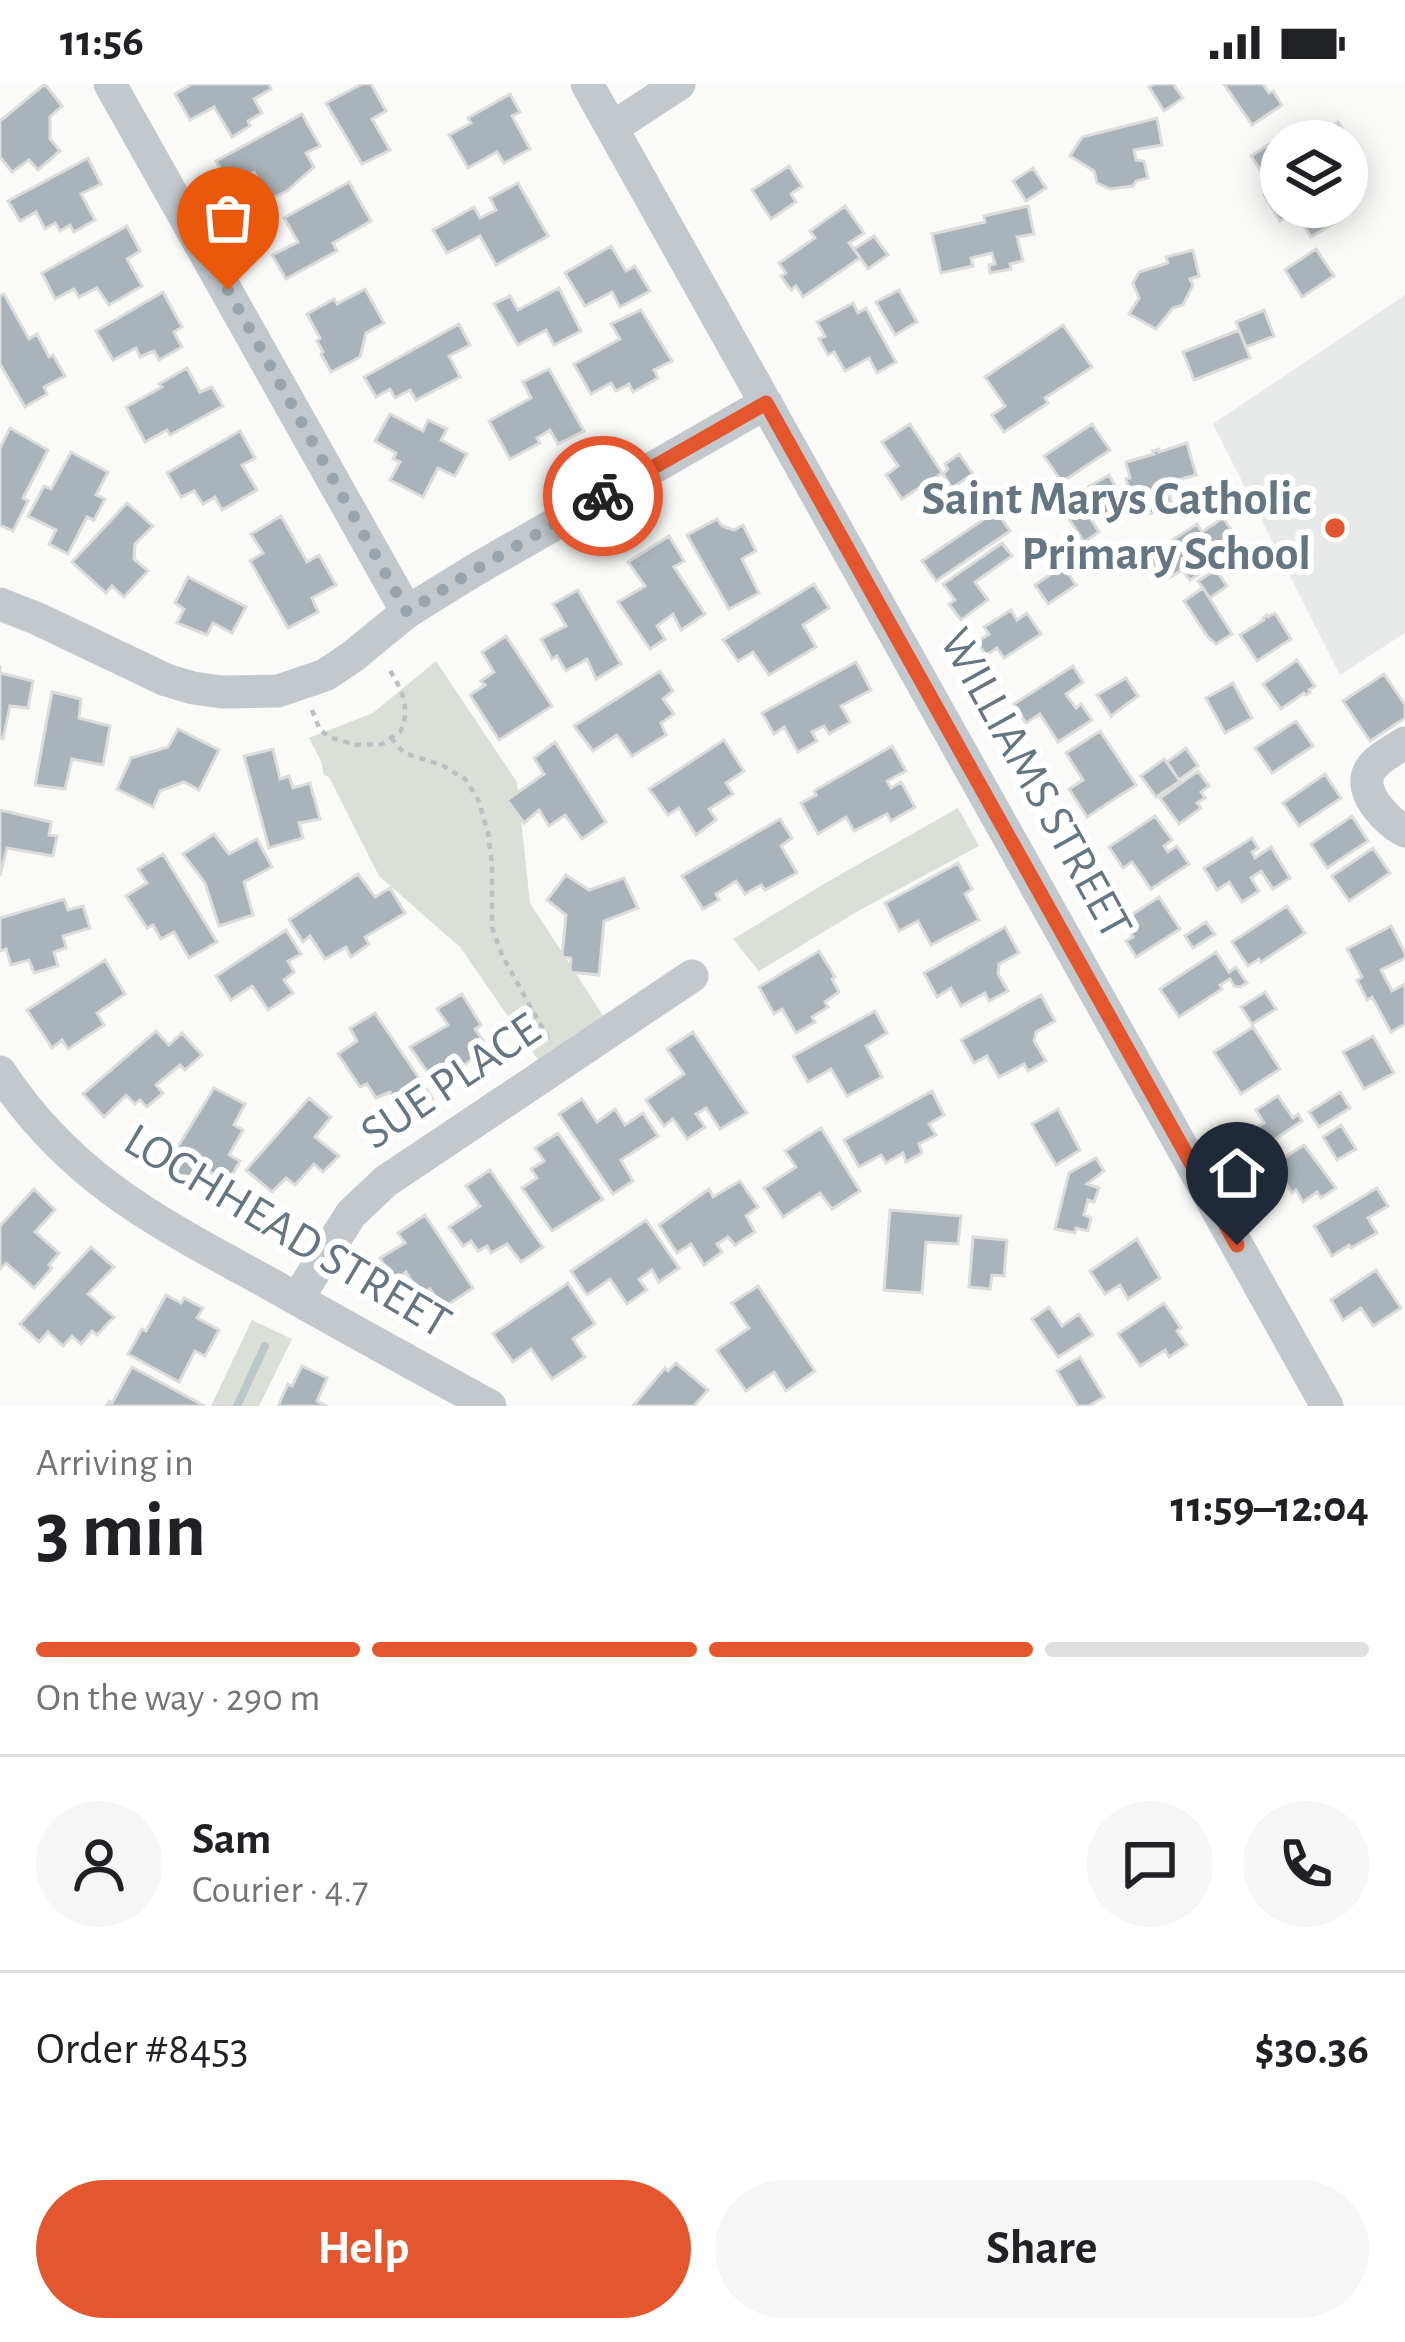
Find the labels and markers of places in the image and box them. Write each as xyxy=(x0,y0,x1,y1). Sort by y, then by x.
pin xyxy=(177,167,279,290)
place label: Saint Marys Catholic Primary School xyxy=(922,476,1311,579)
marker: Saint Marys Catholic Primary School xyxy=(1322,515,1348,541)
pin xyxy=(1186,1122,1288,1245)

